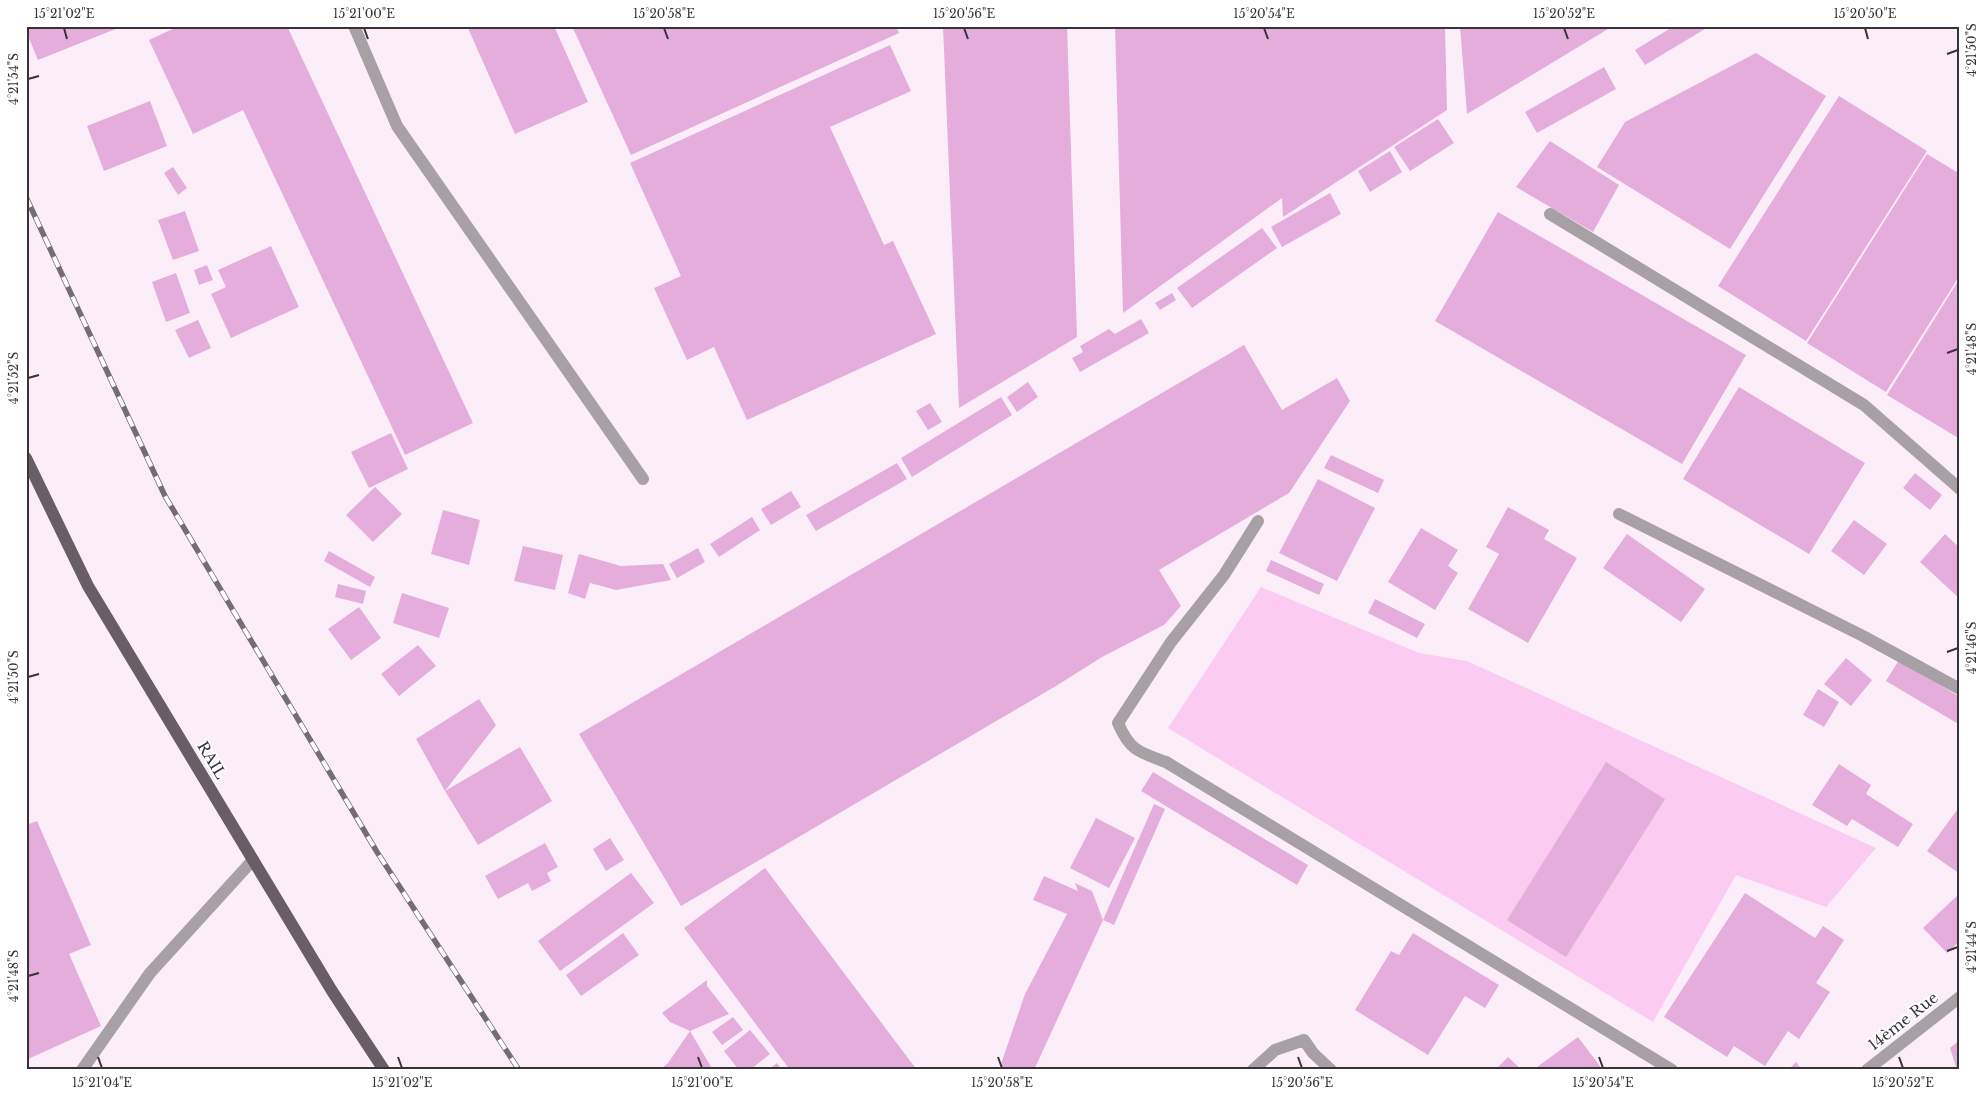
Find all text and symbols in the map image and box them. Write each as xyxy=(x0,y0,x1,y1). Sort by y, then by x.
text: 15°21'02"E xyxy=(34,6,95,21)
text: 15°21'00"E xyxy=(333,6,395,21)
text: 15°20'58"E xyxy=(633,6,695,21)
text: 15°20'56"E xyxy=(933,6,995,21)
text: 15°20'54"E xyxy=(1233,6,1295,21)
text: 15°20'52"E xyxy=(1533,6,1595,21)
text: 15°20'50"E xyxy=(1833,6,1897,21)
text: 4°21'50"S xyxy=(1964,23,1979,77)
text: 4°21'54"S xyxy=(6,53,21,105)
text: 4°21'48"S xyxy=(1964,323,1979,375)
text: 4°21'52"S xyxy=(6,352,21,404)
text: 4°21'46"S xyxy=(1964,621,1979,674)
text: 4°21'50"S xyxy=(6,650,21,704)
street label: RAIL xyxy=(193,738,231,782)
text: 4°21'44"S xyxy=(1964,921,1979,973)
text: 4°21'48"S xyxy=(6,950,21,1002)
street label: 14ème Rue xyxy=(1864,988,1942,1054)
text: 15°21'04"E xyxy=(72,1075,132,1090)
text: 15°21'02"E xyxy=(372,1075,433,1090)
text: 15°21'00"E xyxy=(671,1075,733,1090)
text: 15°20'58"E xyxy=(971,1075,1033,1090)
text: 15°20'56"E xyxy=(1271,1075,1333,1090)
text: 15°20'54"E xyxy=(1572,1075,1634,1090)
text: 15°20'52"E xyxy=(1872,1075,1934,1090)

